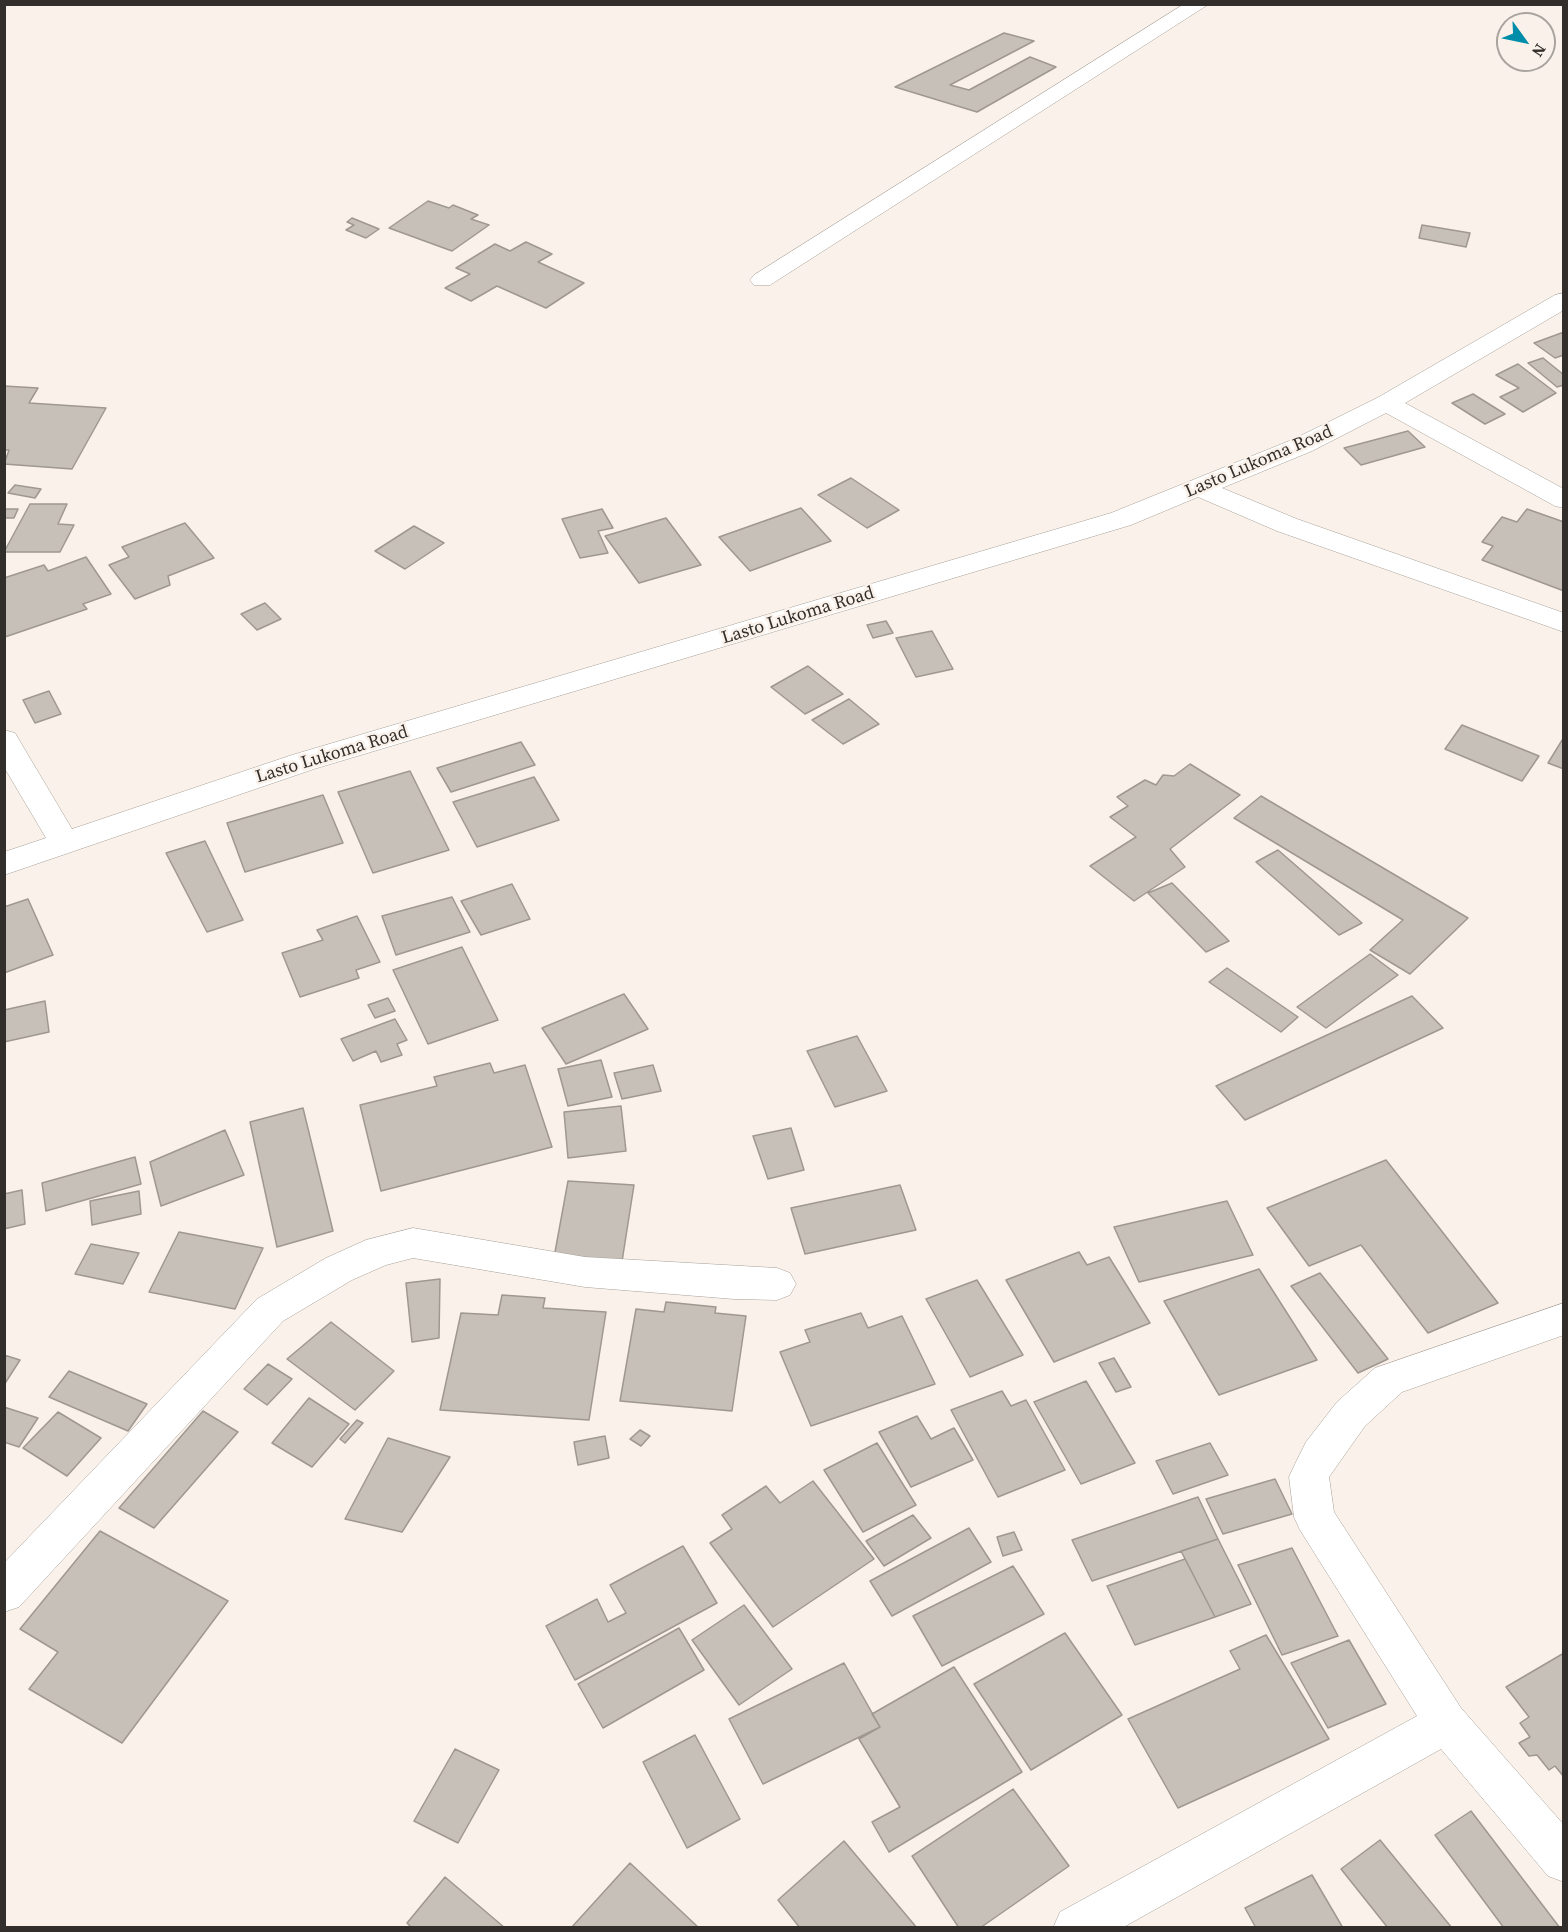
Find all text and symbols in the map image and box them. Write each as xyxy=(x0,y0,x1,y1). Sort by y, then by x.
north arrow xyxy=(1496,12,1556,72)
text: N xyxy=(1527,40,1552,62)
street label: Lasto Lukoma Road xyxy=(1182,421,1336,503)
street label: Lasto Lukoma Road xyxy=(719,583,877,649)
street label: Lasto Lukoma Road xyxy=(253,722,411,788)

